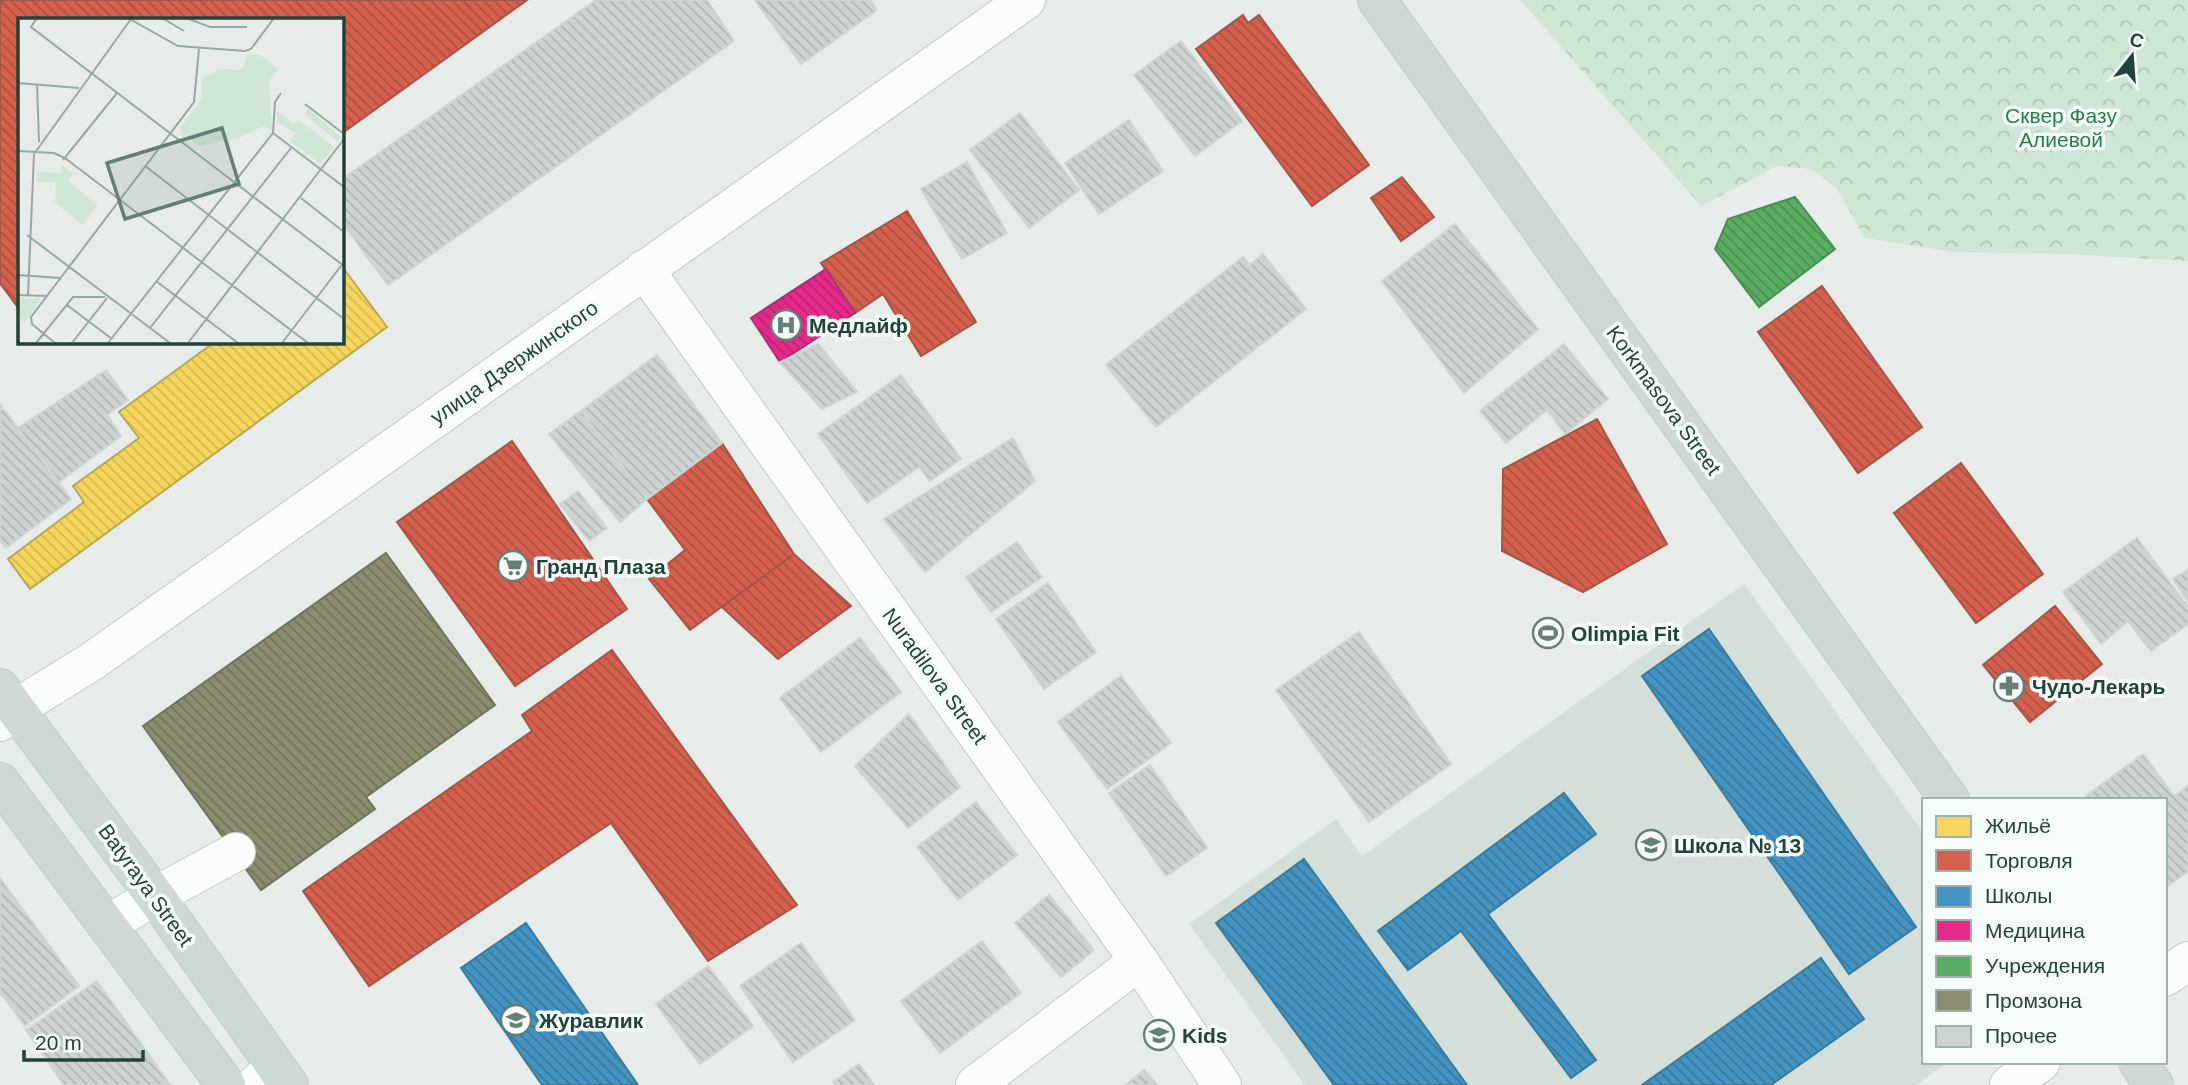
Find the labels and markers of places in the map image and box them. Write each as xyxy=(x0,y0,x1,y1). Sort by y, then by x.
hospital icon: Медлайф xyxy=(769,308,803,342)
place label: Медлайф xyxy=(809,314,908,337)
supermarket icon: Гранд Плаза xyxy=(496,549,530,583)
place label: Гранд Плаза xyxy=(536,555,666,578)
sports icon: Olimpia Fit xyxy=(1531,616,1565,650)
place label: Olimpia Fit xyxy=(1571,622,1680,645)
pharmacy icon: Чудо-Лекарь xyxy=(1992,669,2026,703)
place label: Чудо-Лекарь xyxy=(2032,675,2165,698)
school or university icon: Школа № 13 xyxy=(1634,828,1668,862)
place label: Школа № 13 xyxy=(1674,834,1801,857)
school or university icon: Журавлик xyxy=(499,1003,533,1037)
place label: Журавлик xyxy=(538,1009,644,1032)
school or university icon: Kids xyxy=(1142,1018,1176,1052)
place label: Kids xyxy=(1182,1024,1228,1047)

